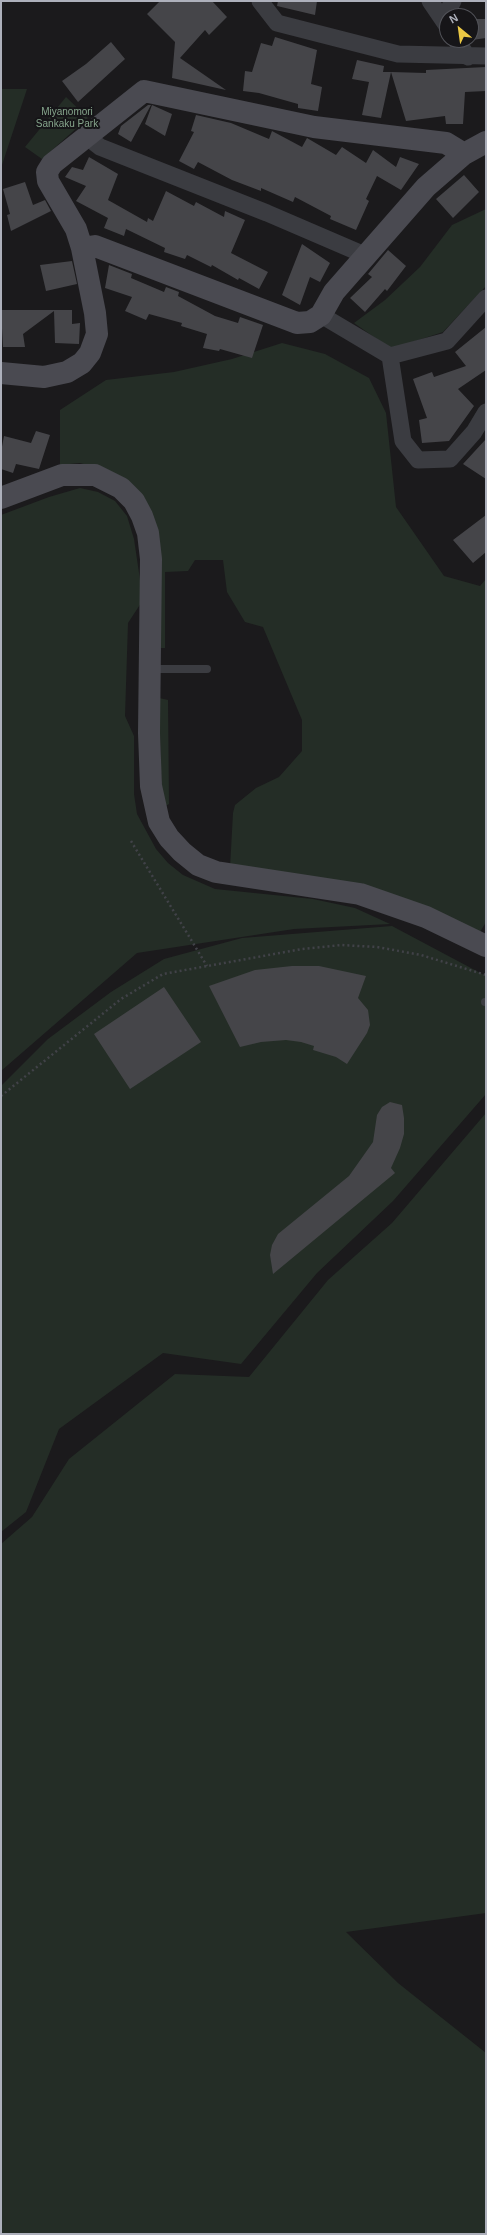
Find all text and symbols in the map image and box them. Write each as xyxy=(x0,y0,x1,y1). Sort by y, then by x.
north arrow xyxy=(439,8,479,48)
text: N xyxy=(447,11,460,26)
park label: Miyanomori Sankaku Park xyxy=(36,106,98,130)

